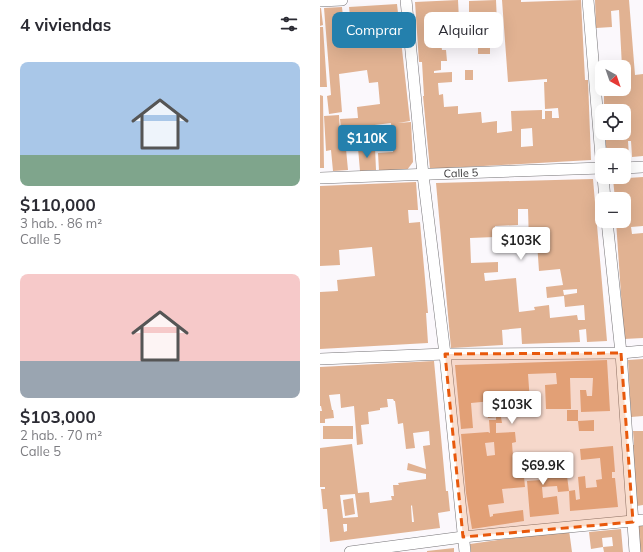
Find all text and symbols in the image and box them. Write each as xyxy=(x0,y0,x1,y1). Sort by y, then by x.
chip: Comprar xyxy=(332,12,416,48)
chip: Alquilar xyxy=(424,12,503,48)
icon: filters xyxy=(278,13,300,35)
text: 4 viviendas xyxy=(20,14,111,35)
north arrow xyxy=(595,60,631,96)
map controls xyxy=(595,60,631,228)
icon: home xyxy=(124,88,196,160)
button: locate xyxy=(595,104,631,140)
pin: $110K xyxy=(339,125,395,159)
text: $110K xyxy=(347,130,387,146)
button: + xyxy=(595,148,631,184)
street label: Calle 5 xyxy=(443,165,479,181)
button: − xyxy=(595,192,631,228)
text: $110,000 xyxy=(20,194,96,215)
text: 3 hab. · 86 m² xyxy=(20,215,102,231)
pin: $103K xyxy=(493,227,549,261)
text: Calle 5 xyxy=(20,231,61,247)
text: $103K xyxy=(501,232,541,248)
icon: home xyxy=(124,300,196,372)
pin: $103K xyxy=(484,391,540,425)
text: $103K xyxy=(492,396,532,412)
text: $103,000 xyxy=(20,406,96,427)
text: 2 hab. · 70 m² xyxy=(20,427,102,443)
text: Calle 5 xyxy=(20,443,61,459)
pin: $69.9K xyxy=(510,452,576,486)
text: $69.9K xyxy=(521,457,565,473)

